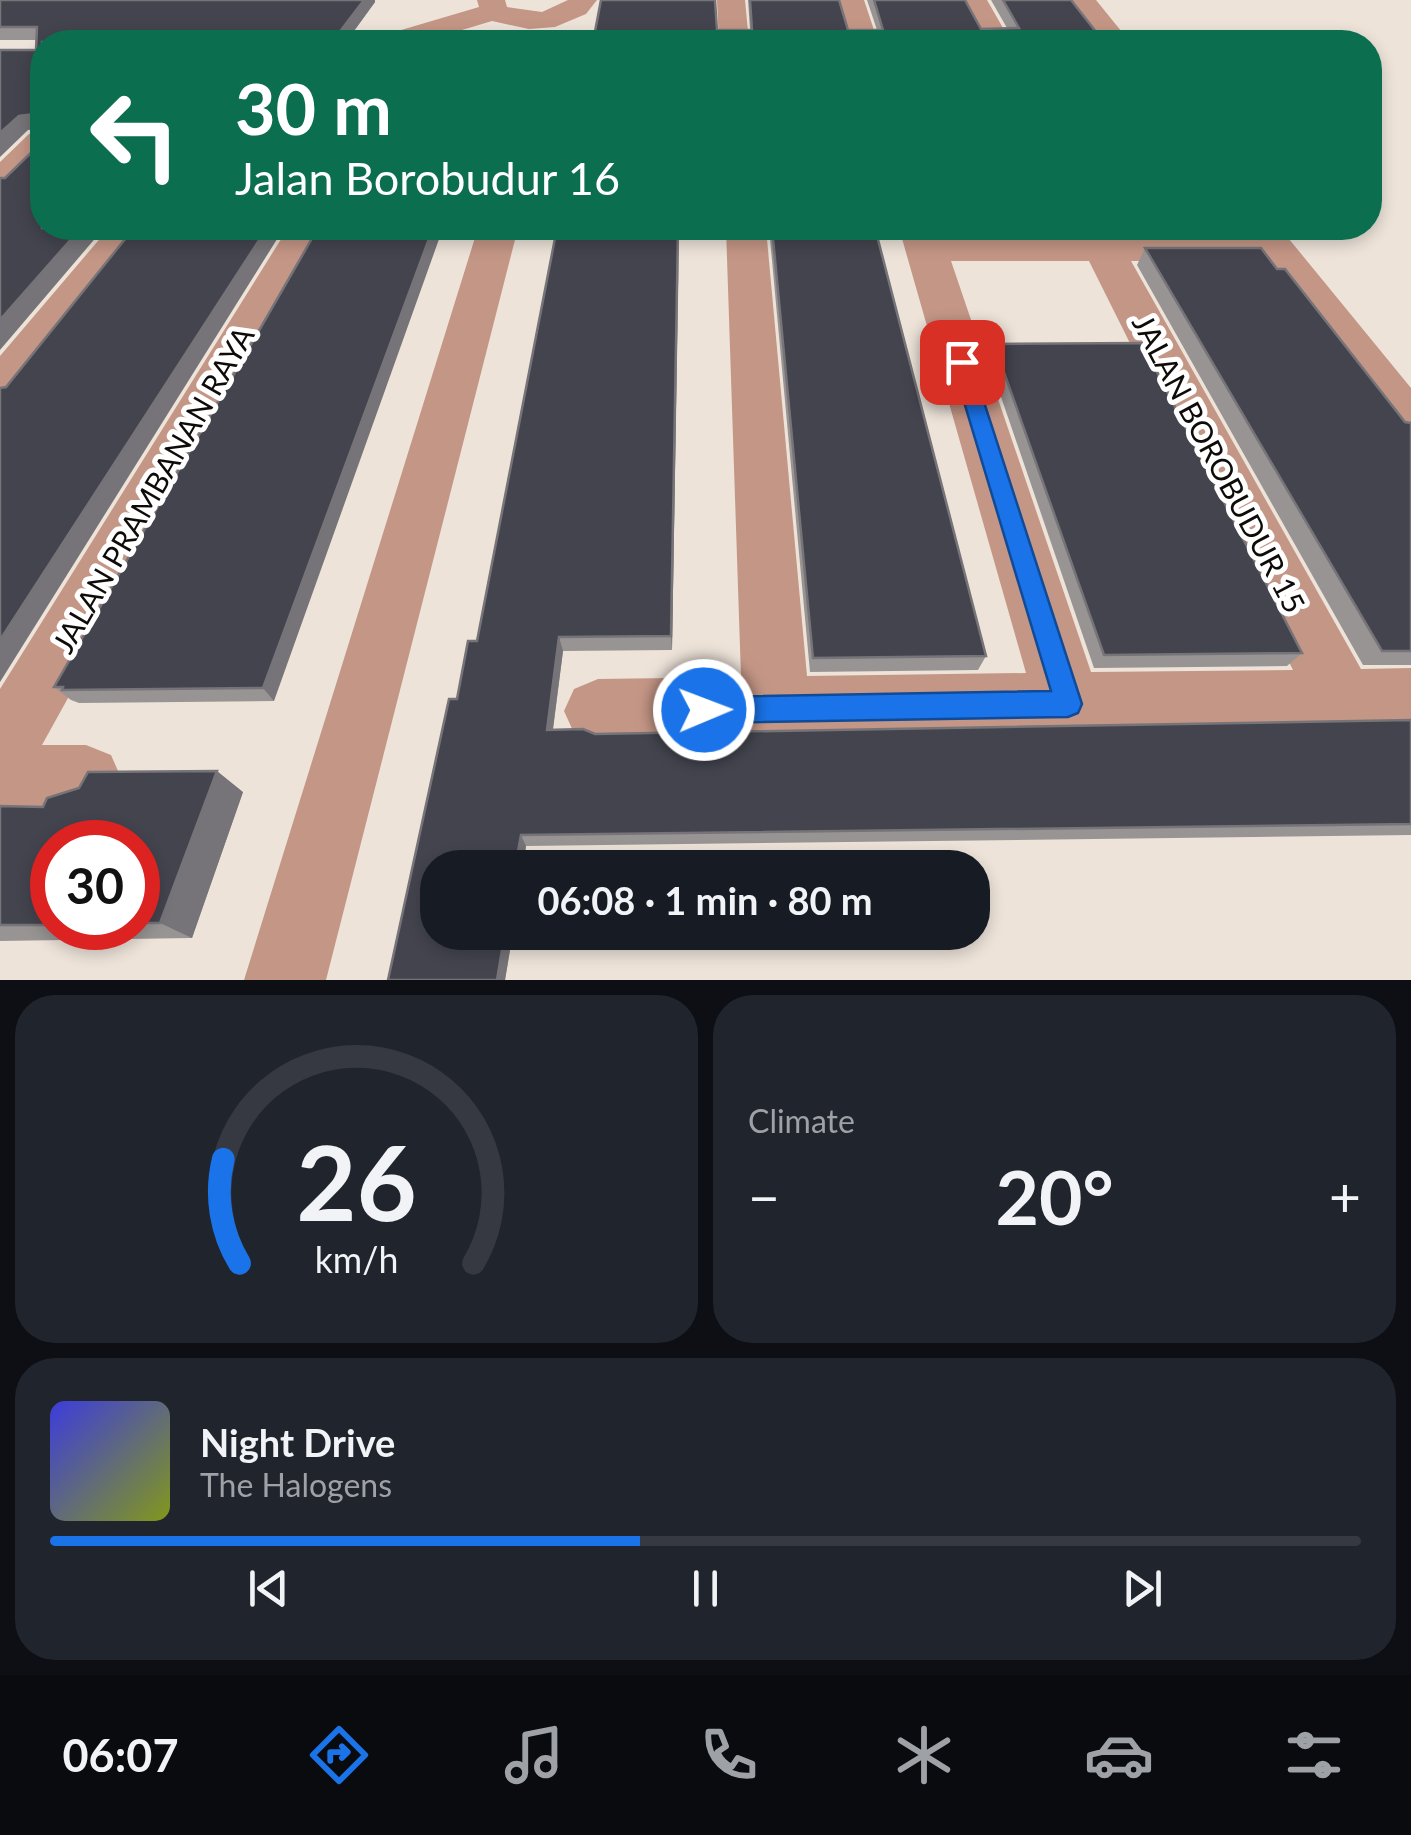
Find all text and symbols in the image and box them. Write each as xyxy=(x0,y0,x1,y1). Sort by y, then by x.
text: 30 m xyxy=(235,66,392,150)
icon: left xyxy=(70,70,200,200)
text: Jalan Borobudur 16 xyxy=(235,151,620,205)
street label: JALAN BOROBUDUR 15 xyxy=(1126,308,1314,618)
street label: JALAN PRAMBANAN RAYA xyxy=(44,319,261,659)
pin xyxy=(920,320,1005,405)
icon: arrive xyxy=(935,335,990,390)
position arrow xyxy=(652,658,756,762)
speed limit sign: 30 xyxy=(30,820,160,950)
text: 06:08 · 1 min · 80 m xyxy=(537,877,873,923)
text: Climate xyxy=(748,1101,855,1140)
text: 26 xyxy=(296,1118,417,1243)
text: 20° xyxy=(995,1151,1114,1241)
text: − xyxy=(748,1163,780,1229)
text: + xyxy=(1329,1163,1361,1229)
text: km/h xyxy=(315,1238,398,1281)
text: Night Drive xyxy=(200,1419,395,1465)
text: The Halogens xyxy=(200,1465,392,1504)
icon: previous xyxy=(241,1561,296,1616)
icon: pause xyxy=(678,1561,733,1616)
icon: next xyxy=(1115,1561,1170,1616)
icon: directions xyxy=(304,1720,374,1790)
icon: music xyxy=(499,1720,569,1790)
icon: phone xyxy=(694,1720,764,1790)
icon: climate xyxy=(889,1720,959,1790)
icon: car xyxy=(1084,1720,1154,1790)
icon: filters xyxy=(1279,1720,1349,1790)
text: 06:07 xyxy=(63,1728,179,1782)

